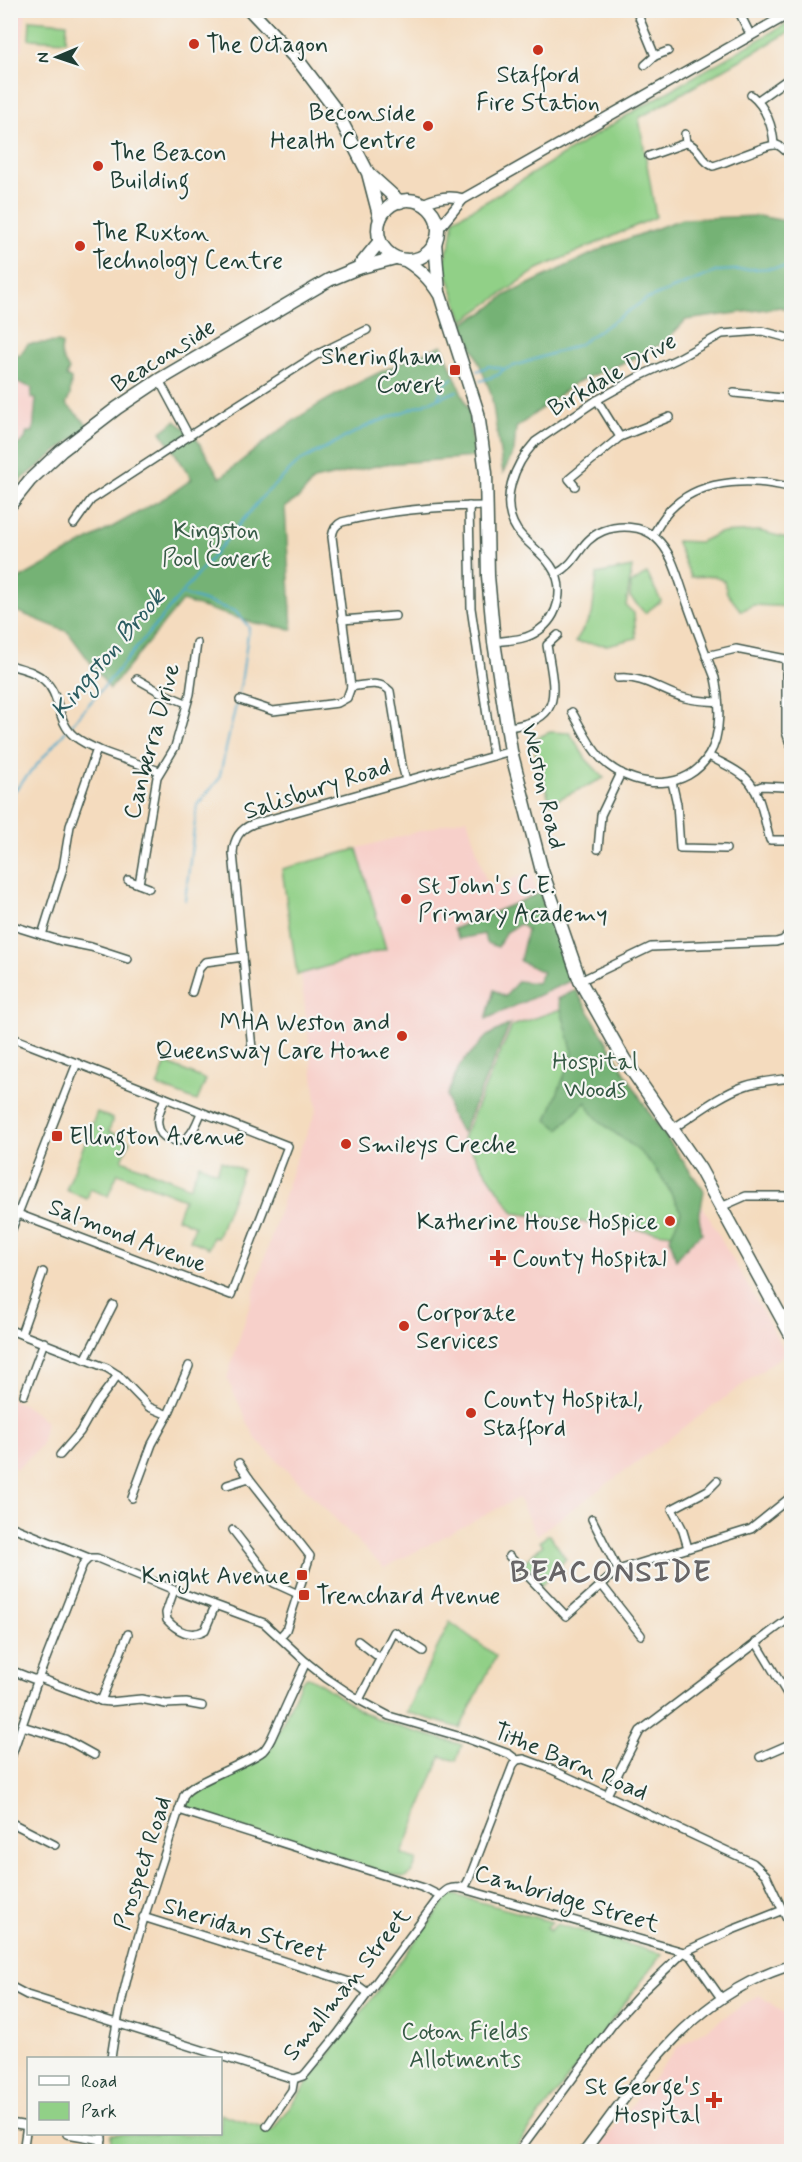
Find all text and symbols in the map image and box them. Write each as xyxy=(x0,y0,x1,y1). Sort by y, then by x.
north arrow xyxy=(27,27,87,87)
place label: The Octagon xyxy=(206,30,328,61)
marker: The Octagon xyxy=(187,37,201,51)
marker: Stafford Fire Station xyxy=(531,43,545,57)
text: N xyxy=(33,52,54,63)
place label: Stafford Fire Station xyxy=(476,60,600,119)
place label: Beconside Health Centre xyxy=(270,98,416,157)
marker: Beconside Health Centre xyxy=(421,119,435,133)
place label: The Beacon Building xyxy=(110,138,227,200)
marker: The Beacon Building xyxy=(91,159,105,173)
place label: The Ruxton Technology Centre xyxy=(92,218,283,279)
marker: The Ruxton Technology Centre xyxy=(73,239,87,253)
street label: Beaconside xyxy=(106,312,222,401)
street label: Birkdale Drive xyxy=(543,326,683,425)
place label: Sheringham Covert xyxy=(321,342,443,401)
marker: Sheringham Covert xyxy=(448,363,462,377)
park label: Kingston Pool Covert xyxy=(162,516,270,575)
water label: Kingston Brook xyxy=(44,580,176,728)
street label: Canberra Drive xyxy=(117,660,188,823)
street label: Weston Road xyxy=(513,721,572,852)
street label: Salisbury Road xyxy=(240,751,395,828)
place label: St John's C.E. Primary Academy xyxy=(418,871,608,930)
marker: St John's C.E. Primary Academy xyxy=(399,892,413,906)
place label: MHA Weston and Queensway Care Home xyxy=(155,1008,390,1067)
marker: MHA Weston and Queensway Care Home xyxy=(395,1029,409,1043)
park label: Hospital Woods xyxy=(552,1047,638,1106)
place label: Ellington Avenue xyxy=(69,1122,245,1156)
marker: Ellington Avenue xyxy=(50,1129,64,1143)
place label: Smileys Creche xyxy=(358,1130,517,1161)
marker: Smileys Creche xyxy=(339,1137,353,1151)
street label: Salmond Avenue xyxy=(44,1192,211,1281)
place label: Katherine House Hospice xyxy=(417,1207,658,1238)
marker: Katherine House Hospice xyxy=(663,1214,677,1228)
place label: County Hospital xyxy=(512,1244,666,1275)
marker: County Hospital xyxy=(489,1249,507,1267)
place label: Corporate Services xyxy=(416,1298,516,1357)
marker: Corporate Services xyxy=(397,1319,411,1333)
place label: County Hospital, Stafford xyxy=(483,1385,643,1446)
marker: County Hospital, Stafford xyxy=(464,1406,478,1420)
district label: BEACONSIDE xyxy=(510,1553,712,1592)
place label: Knight Avenue xyxy=(141,1561,290,1594)
marker: Knight Avenue xyxy=(295,1568,309,1582)
place label: Trenchard Avenue xyxy=(316,1581,500,1612)
marker: Trenchard Avenue xyxy=(297,1588,311,1602)
street label: Tithe Barn Road xyxy=(489,1716,652,1809)
street label: Prospect Road xyxy=(107,1793,180,1934)
street label: Cambridge Street xyxy=(470,1858,663,1943)
street label: Sheridan Street xyxy=(159,1891,330,1970)
street label: Smallman Street xyxy=(276,1902,418,2068)
park label: Coton Fields Allotments xyxy=(401,2017,529,2076)
legend xyxy=(27,2057,222,2135)
text: Road xyxy=(81,2070,117,2094)
place label: St George's Hospital xyxy=(585,2072,700,2131)
marker: St George's Hospital xyxy=(705,2091,723,2109)
text: Park xyxy=(81,2100,117,2124)

